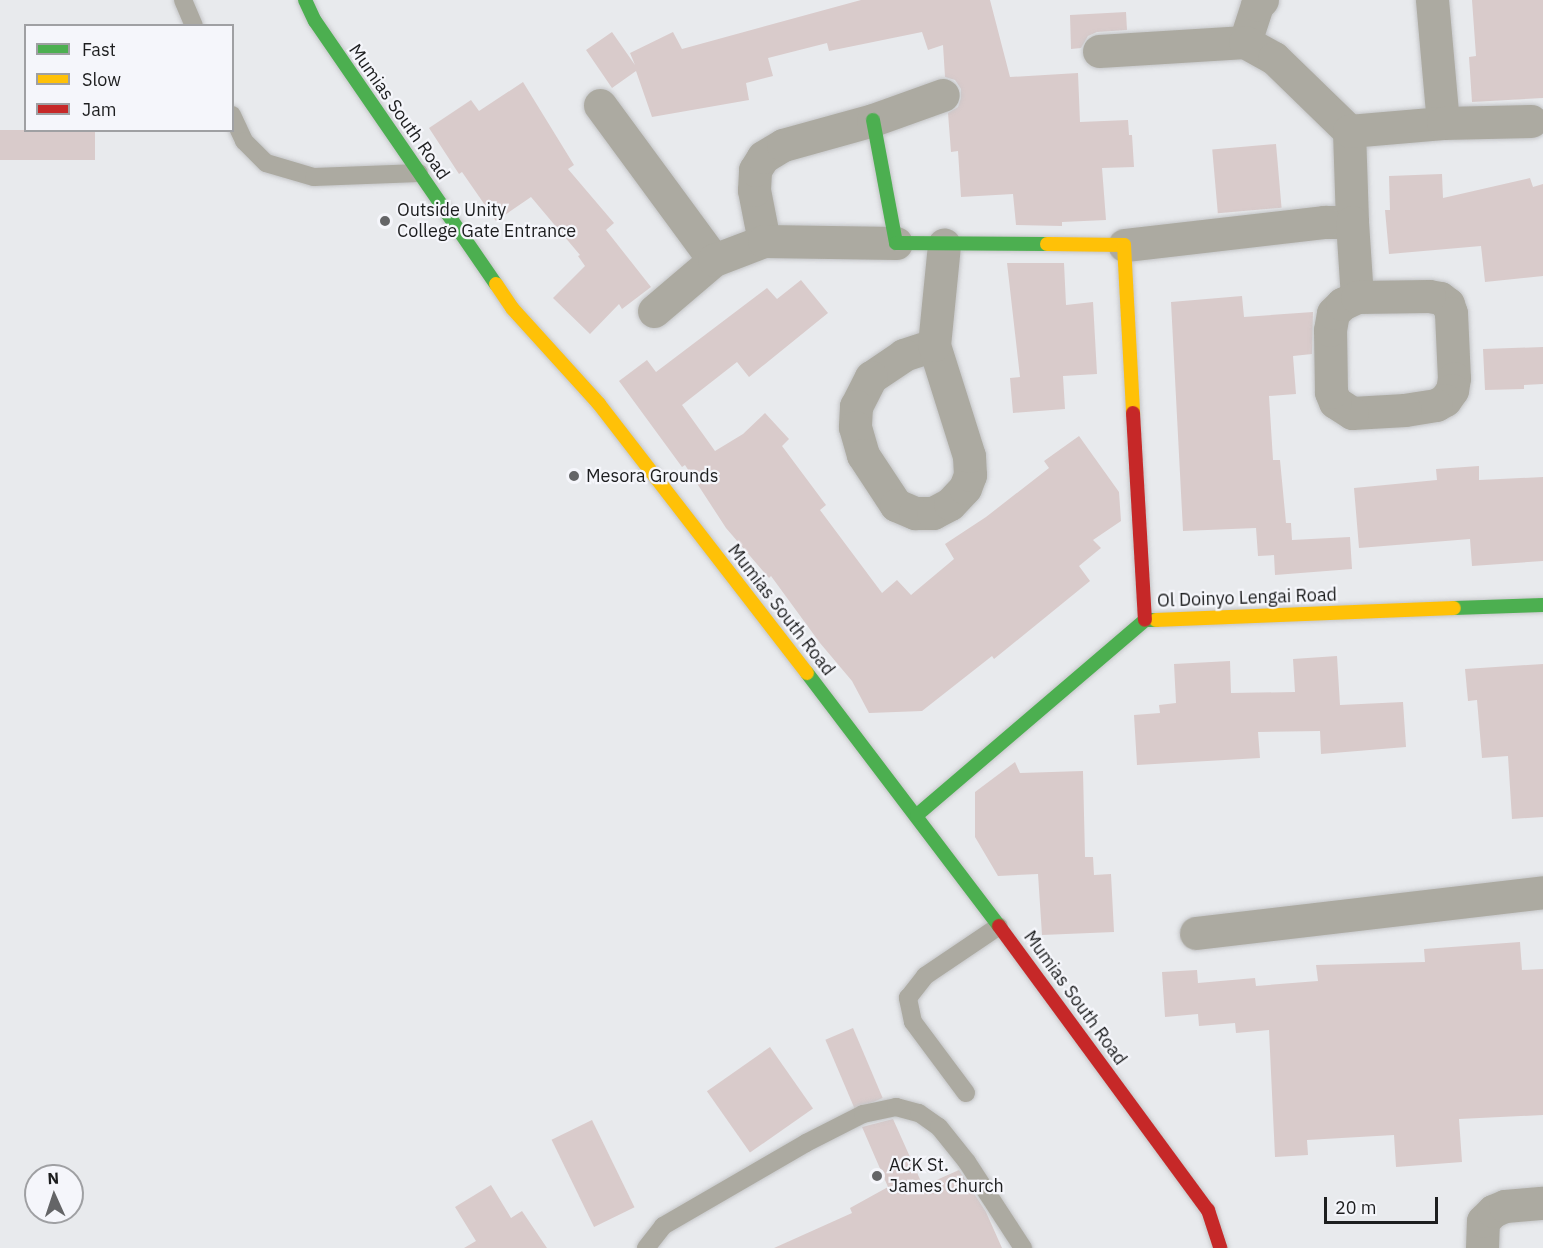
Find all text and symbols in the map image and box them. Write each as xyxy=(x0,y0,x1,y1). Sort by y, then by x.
legend xyxy=(24,24,234,132)
text: Fast xyxy=(82,38,116,61)
street label: Mumias South Road xyxy=(344,40,454,184)
text: Slow xyxy=(82,68,121,91)
text: Jam xyxy=(82,98,117,121)
place label: Outside Unity College Gate Entrance xyxy=(397,200,576,242)
marker: Outside Unity College Gate Entrance xyxy=(378,214,392,228)
place label: Mesora Grounds xyxy=(586,465,718,487)
marker: Mesora Grounds xyxy=(567,469,581,483)
street label: Mumias South Road xyxy=(723,540,839,680)
street label: Ol Doinyo Lengai Road xyxy=(1157,584,1337,612)
street label: Mumias South Road xyxy=(1019,927,1131,1069)
place label: ACK St. James Church xyxy=(889,1155,1004,1198)
north arrow xyxy=(24,1164,84,1224)
text: N xyxy=(47,1168,59,1188)
marker: ACK St. James Church xyxy=(870,1169,884,1183)
scale bar xyxy=(1327,1185,1441,1223)
text: 20 m xyxy=(1335,1196,1377,1219)

